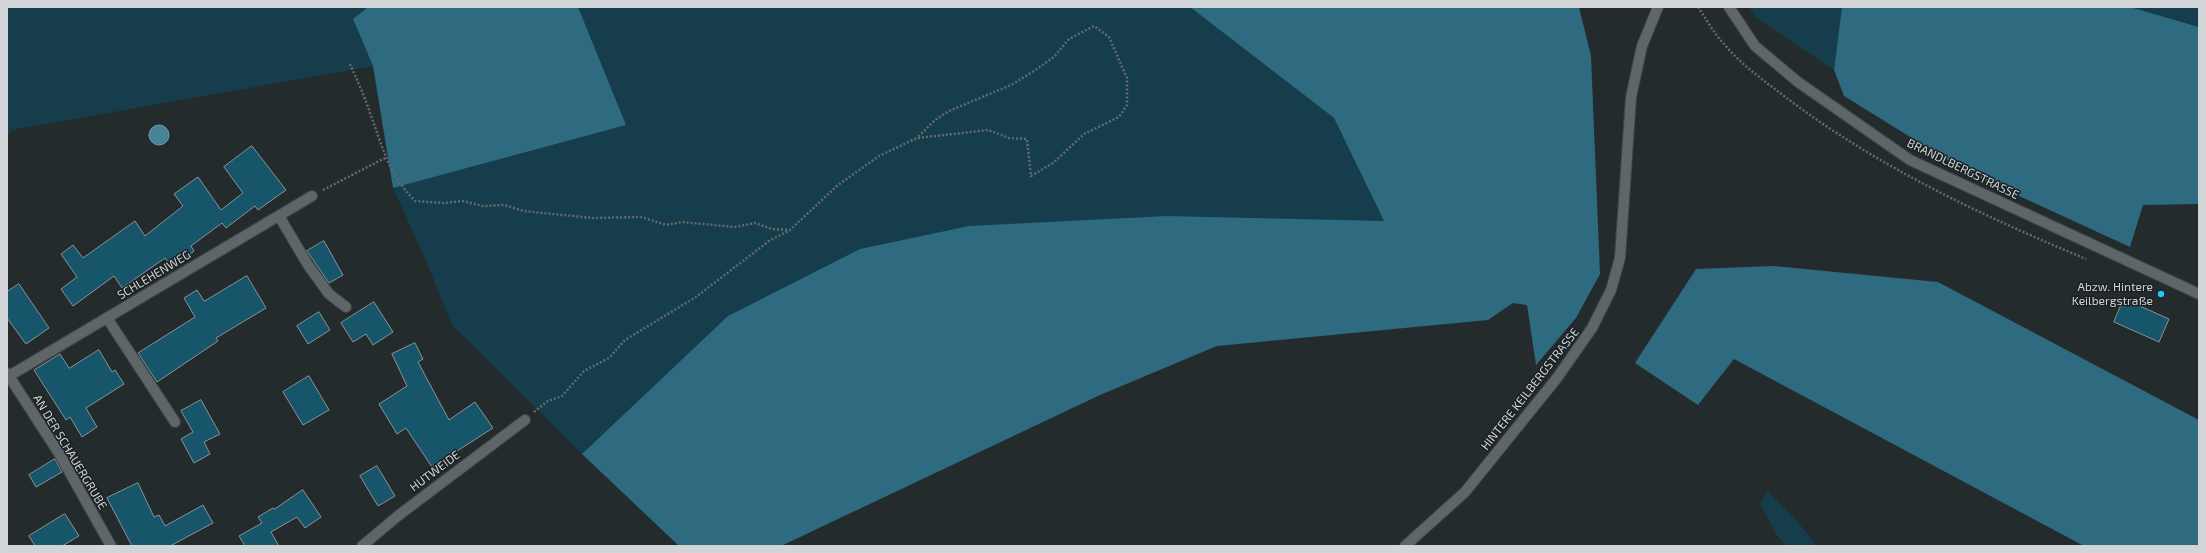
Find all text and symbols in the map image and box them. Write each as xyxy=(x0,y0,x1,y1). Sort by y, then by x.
street label: BRANDLBERGSTRASSE xyxy=(1905,136,2021,202)
street label: SCHLEHENWEG xyxy=(115,247,193,303)
place label: Abzw. Hintere Keilbergstraße xyxy=(2072,280,2153,308)
marker: Abzw. Hintere Keilbergstraße xyxy=(2156,289,2166,299)
street label: HINTERE KEILBERGSTRASSE xyxy=(1478,325,1582,453)
street label: AN DER SCHAUERGRUBE xyxy=(30,392,110,512)
street label: HUTWEIDE xyxy=(407,448,463,494)

